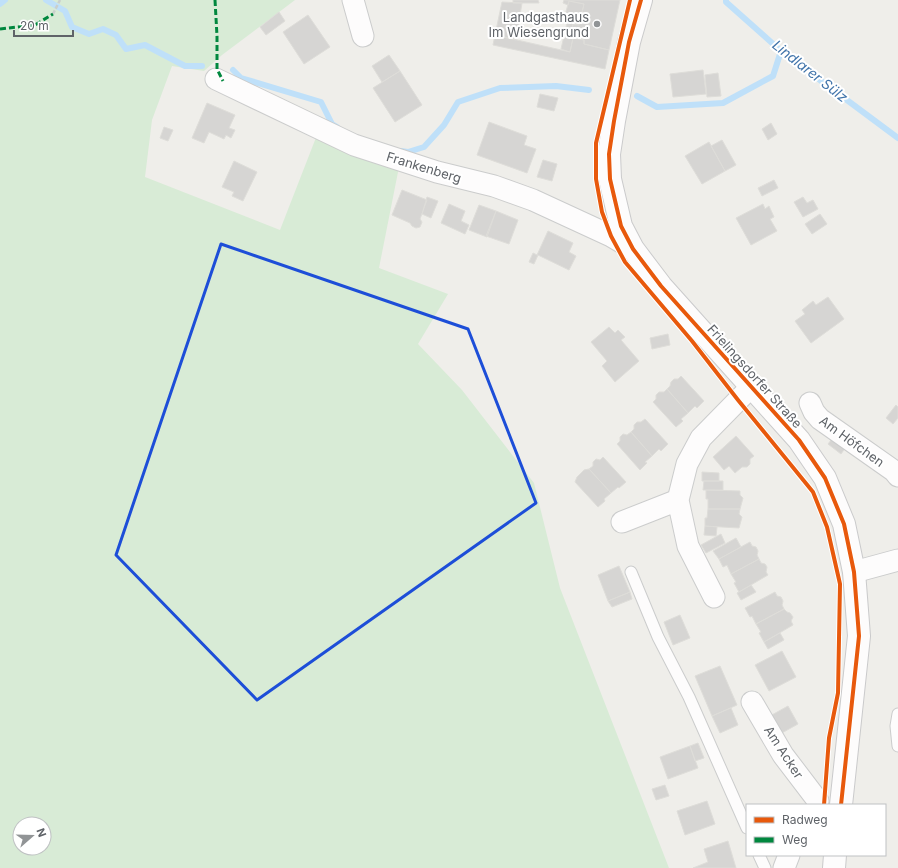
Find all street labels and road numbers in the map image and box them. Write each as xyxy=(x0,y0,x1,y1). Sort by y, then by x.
street label: Frankenberg xyxy=(385,148,463,186)
street label: Frielingsdorfer Straße xyxy=(704,321,806,431)
street label: Am Höfchen xyxy=(816,412,888,470)
street label: Am Acker xyxy=(761,723,807,781)

